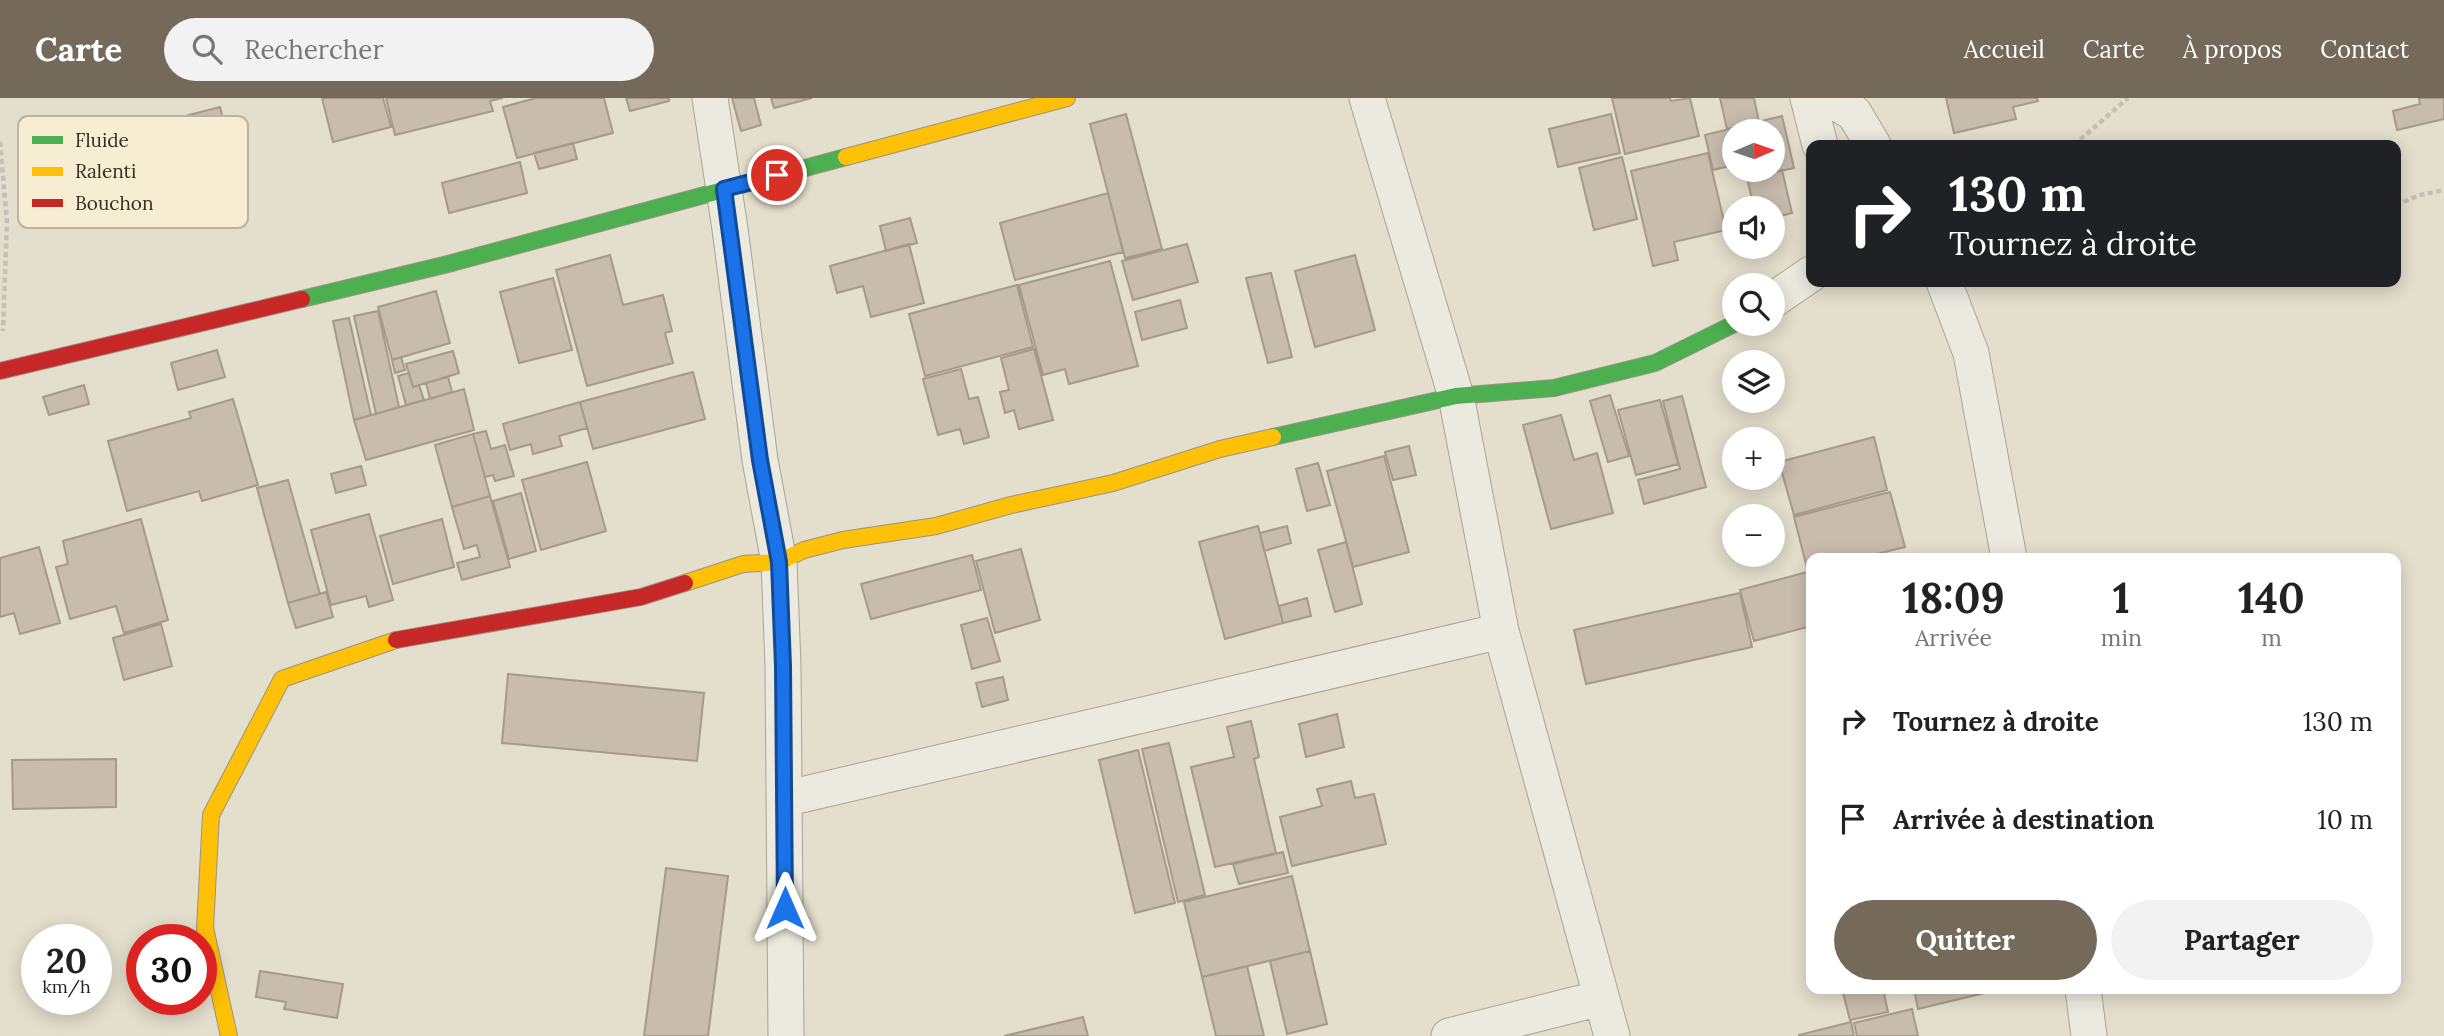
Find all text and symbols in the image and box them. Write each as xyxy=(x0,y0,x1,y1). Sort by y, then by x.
search box xyxy=(164,18,654,81)
text: Carte xyxy=(35,28,122,70)
icon: search xyxy=(188,30,226,68)
text: Rechercher xyxy=(244,33,384,66)
text: Accueil xyxy=(1964,34,2045,65)
text: Carte xyxy=(2083,34,2145,65)
text: À propos xyxy=(2183,34,2282,65)
text: Contact xyxy=(2320,34,2409,65)
legend xyxy=(18,116,248,228)
north arrow xyxy=(1722,119,1785,182)
map controls xyxy=(1722,119,1785,567)
text: Fluide xyxy=(75,128,129,152)
pin xyxy=(747,145,807,205)
icon: arrive xyxy=(758,156,796,194)
text: Ralenti xyxy=(75,159,136,183)
text: 130 m xyxy=(1949,162,2085,224)
icon: right xyxy=(1834,168,1925,259)
text: Bouchon xyxy=(75,191,153,215)
button: sound xyxy=(1722,196,1785,259)
text: Tournez à droite xyxy=(1949,223,2197,264)
button: search xyxy=(1722,273,1785,336)
button: layers xyxy=(1722,350,1785,413)
button: + xyxy=(1722,427,1785,490)
button: − xyxy=(1722,504,1785,567)
text: 18:09 xyxy=(1902,571,2005,625)
text: 1 xyxy=(2113,571,2130,625)
text: 140 xyxy=(2238,571,2305,625)
text: Arrivée xyxy=(1915,623,1992,652)
text: min xyxy=(2101,623,2142,652)
text: m xyxy=(2261,623,2282,652)
icon: right xyxy=(1834,702,1872,740)
text: Tournez à droite xyxy=(1893,705,2099,738)
text: 130 m xyxy=(2303,705,2373,738)
icon: arrive xyxy=(1834,800,1872,838)
text: Arrivée à destination xyxy=(1893,803,2154,836)
text: 10 m xyxy=(2317,803,2373,836)
position arrow xyxy=(748,871,822,945)
button: Quitter xyxy=(1834,900,2097,980)
button: Partager xyxy=(2111,900,2373,980)
speed limit sign: 30 xyxy=(126,924,217,1015)
text: 20 xyxy=(46,938,87,983)
text: km/h xyxy=(42,975,91,998)

